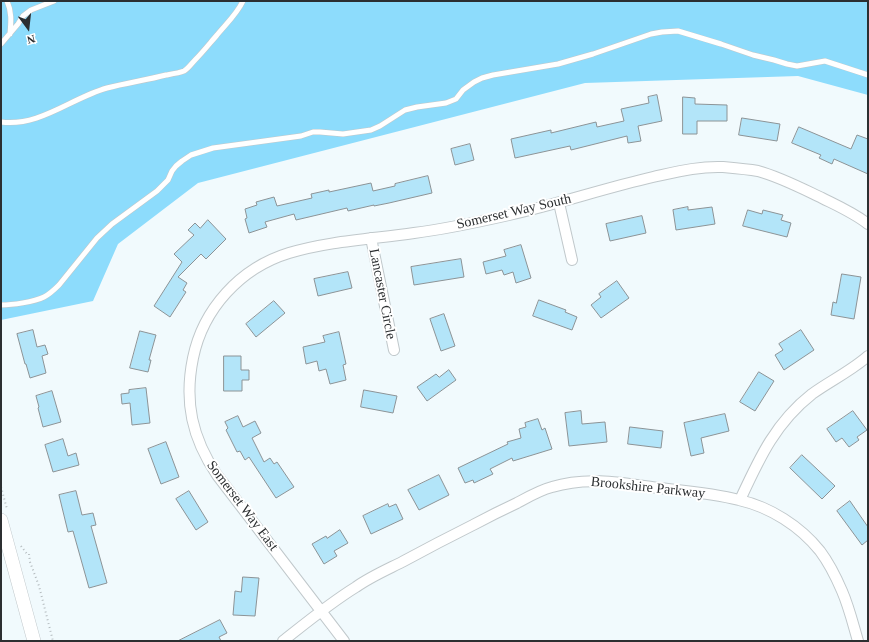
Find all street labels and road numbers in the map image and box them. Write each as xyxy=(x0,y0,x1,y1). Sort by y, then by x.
street label: Somerset Way South xyxy=(455,191,573,233)
street label: Lancaster Circle xyxy=(365,247,399,341)
street label: Somerset Way East xyxy=(203,458,281,554)
street label: Brookshire Parkway xyxy=(590,474,706,502)

